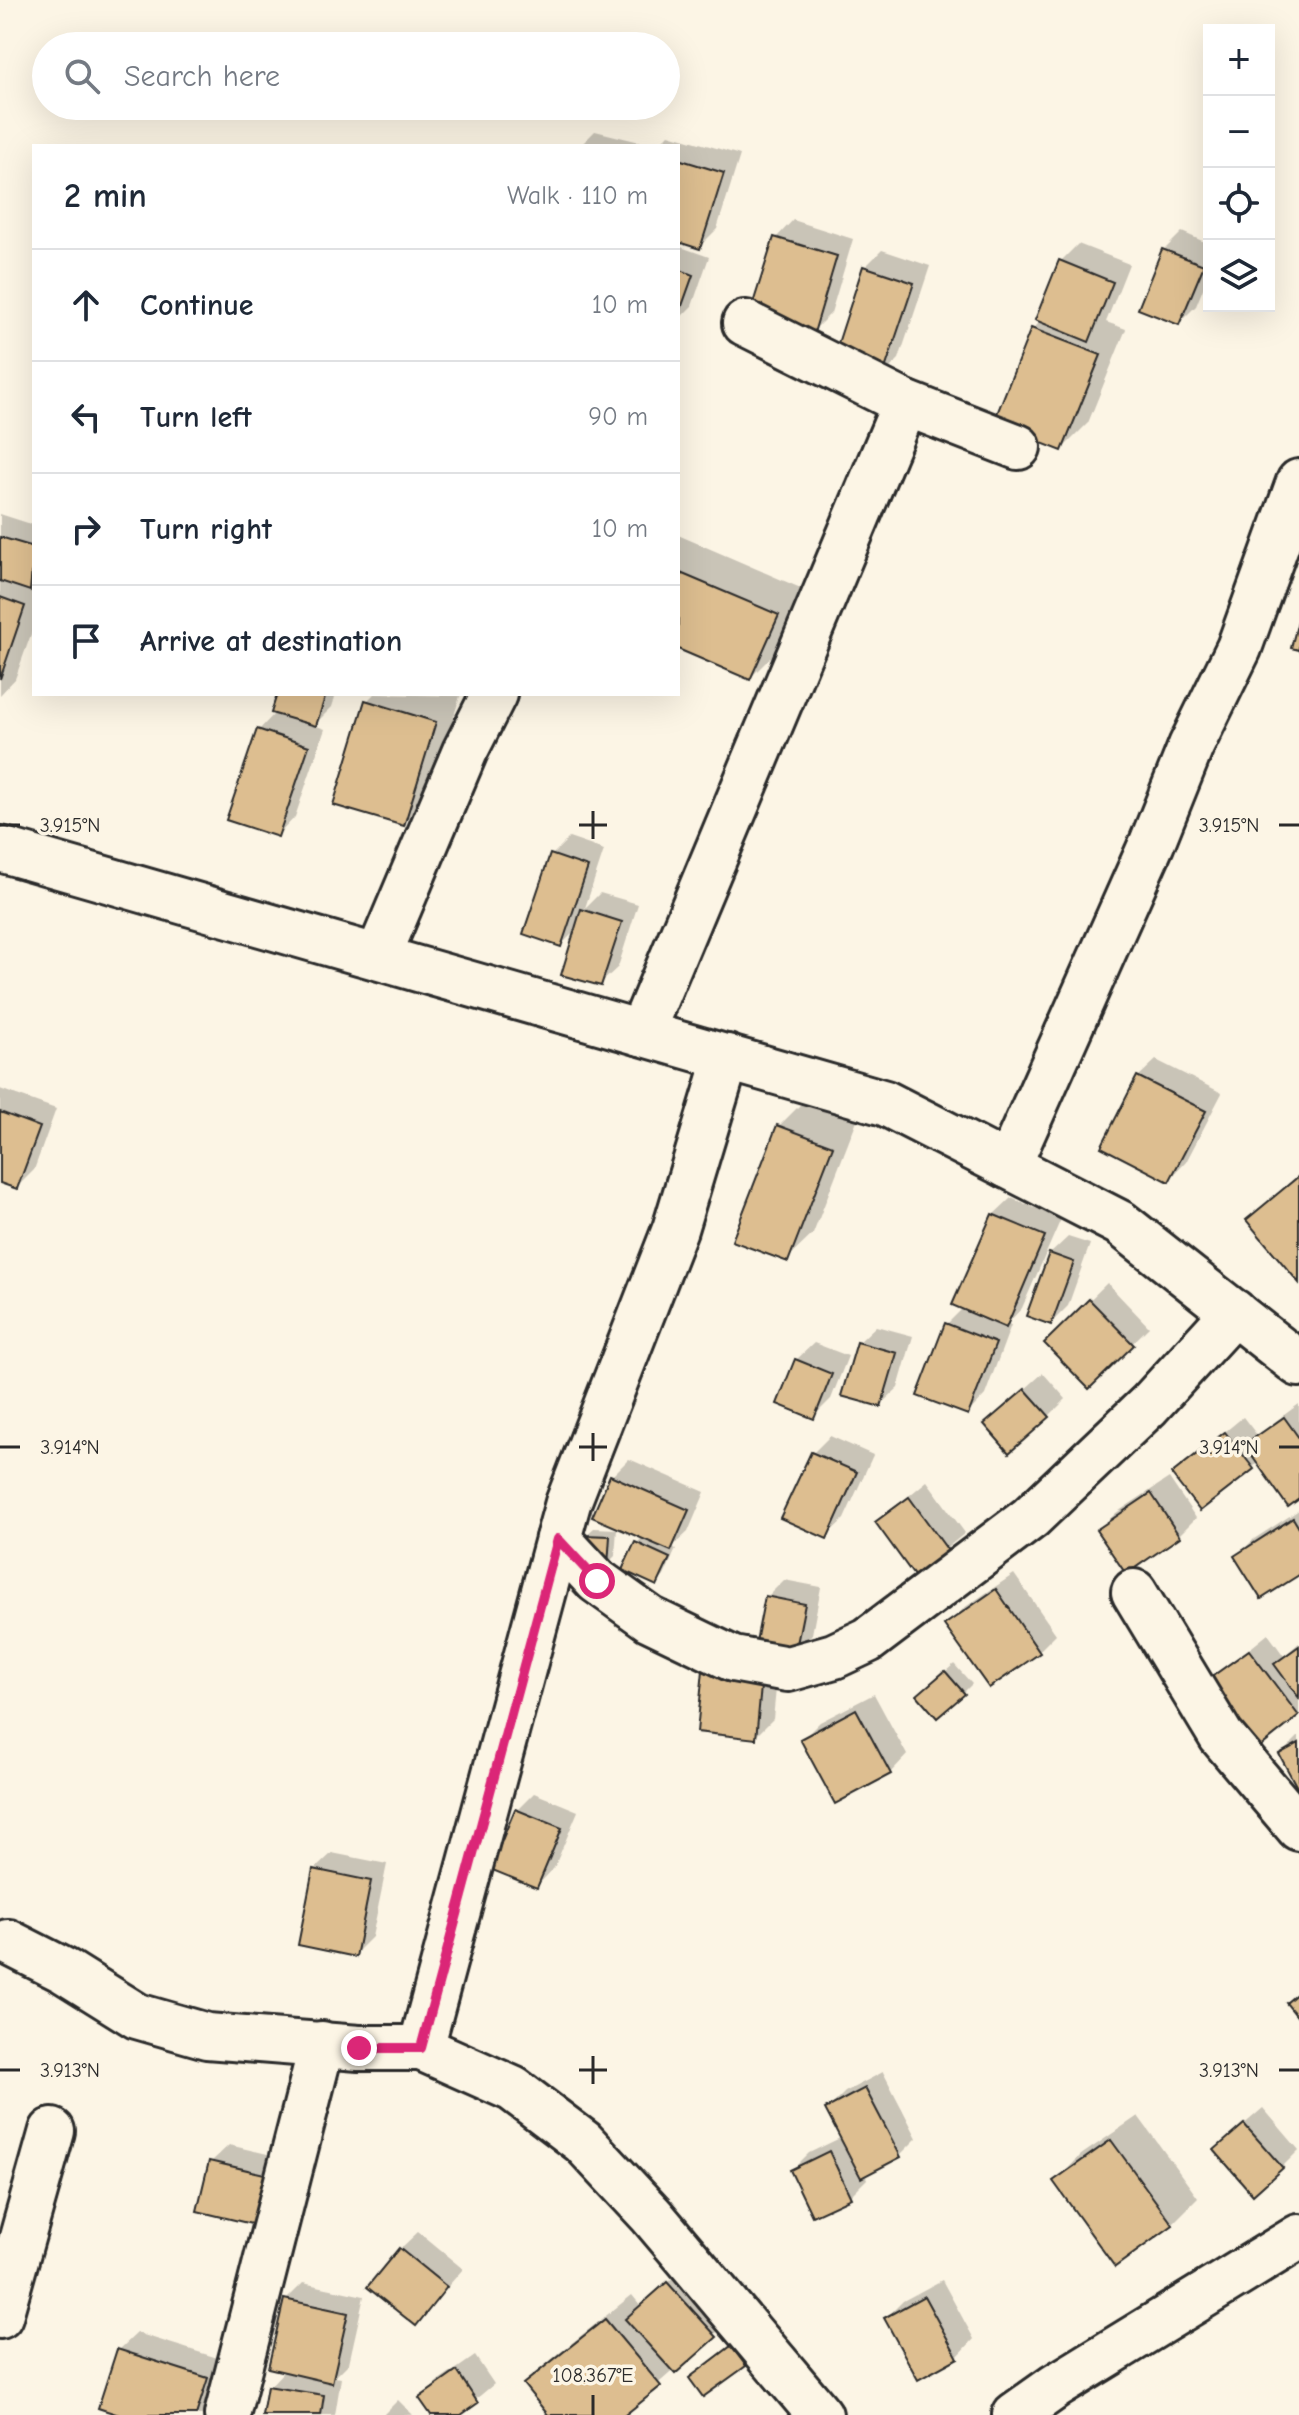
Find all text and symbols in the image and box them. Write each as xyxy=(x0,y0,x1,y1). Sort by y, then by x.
map controls xyxy=(1203,24,1275,312)
button: + xyxy=(1203,24,1275,96)
search box xyxy=(32,32,680,120)
icon: search xyxy=(60,54,104,98)
text: Search here xyxy=(124,59,280,94)
button: − xyxy=(1203,96,1275,168)
button: locate xyxy=(1203,168,1275,240)
text: 2 min xyxy=(64,176,147,216)
text: Walk · 110 m xyxy=(507,181,648,211)
button: layers xyxy=(1203,240,1275,312)
icon: ahead xyxy=(64,283,108,327)
text: Continue xyxy=(140,288,254,323)
text: 10 m xyxy=(592,290,648,320)
icon: left xyxy=(64,395,108,439)
text: Turn left xyxy=(140,400,252,435)
text: 90 m xyxy=(588,402,648,432)
icon: right xyxy=(64,507,108,551)
text: Turn right xyxy=(140,512,272,547)
text: 10 m xyxy=(592,514,648,544)
icon: arrive xyxy=(64,619,108,663)
text: Arrive at destination xyxy=(140,624,402,659)
text: 3.915°N xyxy=(40,814,100,837)
text: 3.915°N xyxy=(1199,814,1259,837)
text: 3.914°N xyxy=(40,1436,100,1459)
text: 3.914°N xyxy=(1199,1436,1259,1459)
route start xyxy=(579,1563,615,1599)
route end xyxy=(341,2030,377,2066)
text: 3.913°N xyxy=(40,2059,100,2082)
text: 3.913°N xyxy=(1199,2059,1259,2082)
text: 108.367°E xyxy=(553,2364,633,2387)

